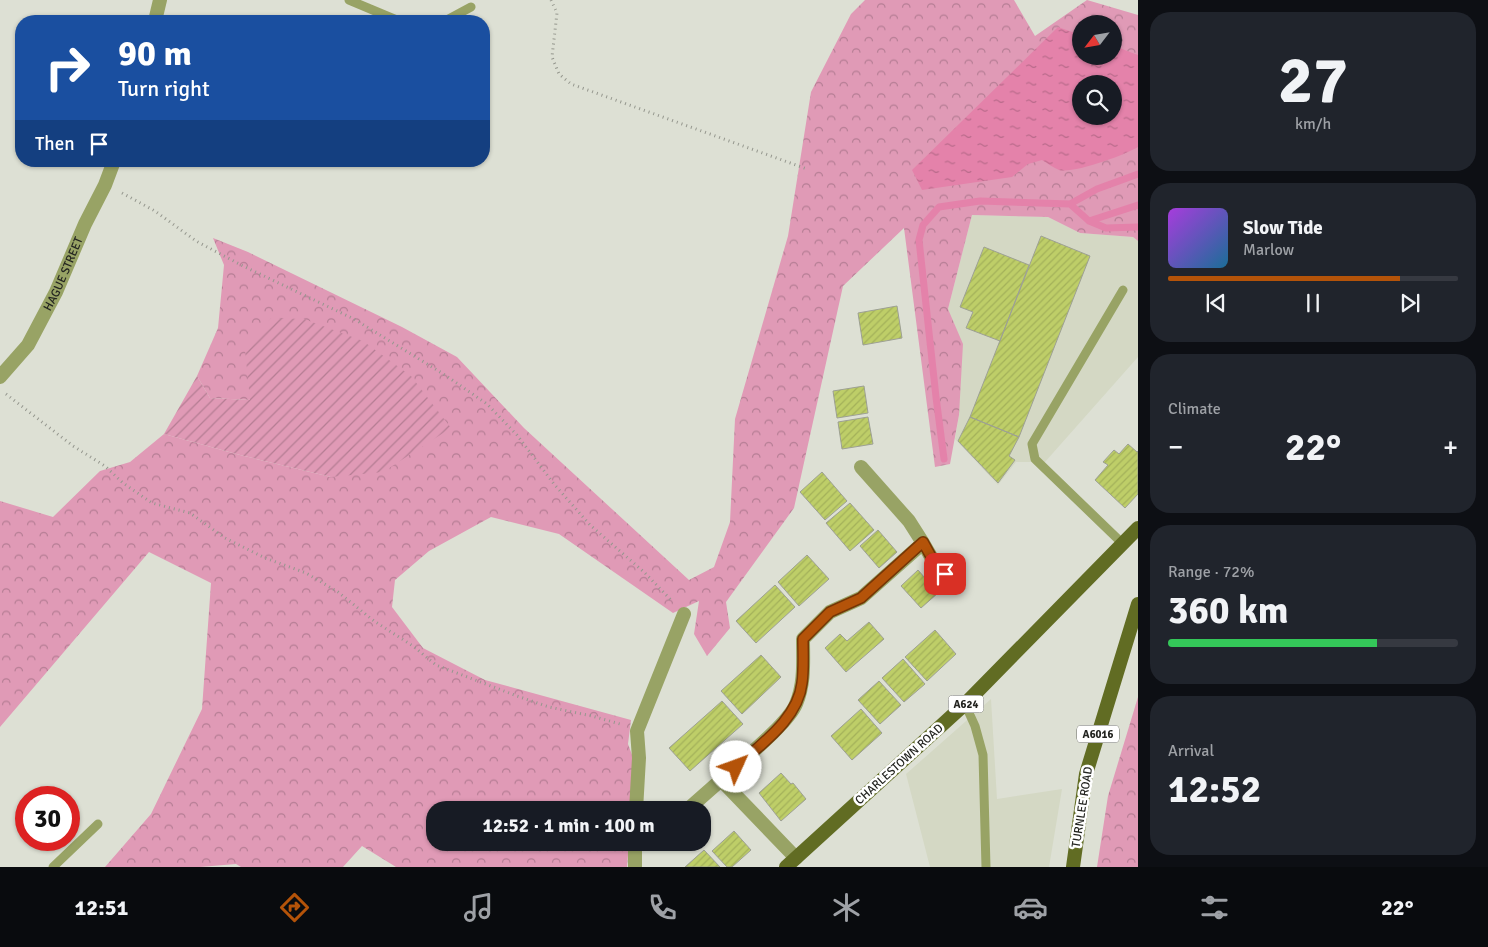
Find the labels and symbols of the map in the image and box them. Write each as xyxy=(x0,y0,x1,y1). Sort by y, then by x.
north arrow xyxy=(1072,15,1122,65)
street label: HAGUE STREET xyxy=(40,235,87,314)
pin xyxy=(924,553,966,595)
road number: A624 xyxy=(948,696,984,712)
street label: CHARLESTOWN ROAD xyxy=(852,721,947,808)
road number: A6016 xyxy=(1077,726,1119,742)
position arrow xyxy=(709,740,761,792)
street label: TURNLEE ROAD xyxy=(1069,765,1096,849)
speed limit sign: 30 xyxy=(15,786,80,851)

